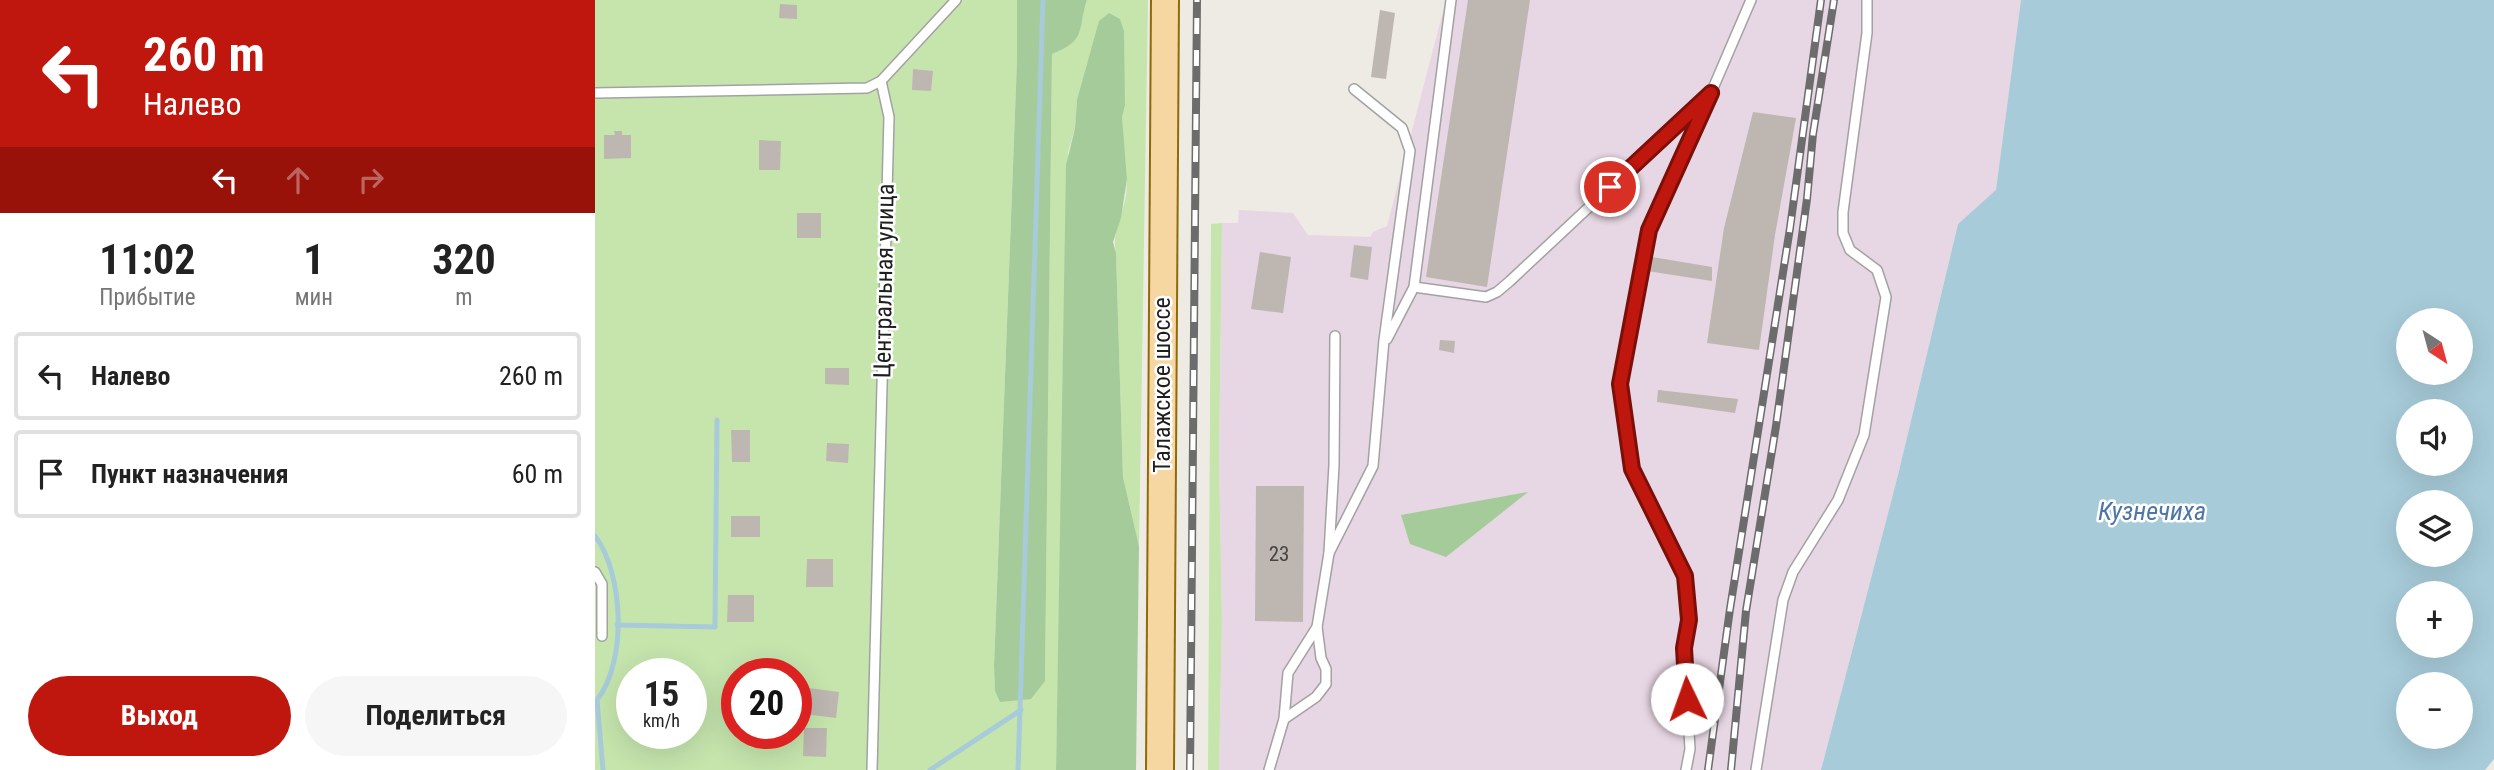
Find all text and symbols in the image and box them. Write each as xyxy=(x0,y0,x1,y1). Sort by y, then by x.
text: 260 m xyxy=(143,26,265,83)
icon: left xyxy=(28,28,119,119)
text: Налево xyxy=(143,85,242,123)
pin xyxy=(1580,157,1640,217)
icon: left xyxy=(206,161,244,199)
icon: ahead xyxy=(279,161,317,199)
icon: right xyxy=(352,161,390,199)
icon: arrive xyxy=(1591,168,1629,206)
street label: Центральная улица xyxy=(868,183,900,379)
text: 11:02 xyxy=(99,235,196,284)
text: 1 xyxy=(303,235,324,284)
text: 320 xyxy=(432,235,496,284)
text: Прибытие xyxy=(99,284,196,311)
text: мин xyxy=(295,284,333,311)
text: m xyxy=(455,284,473,311)
street label: Талажское шоссе xyxy=(1148,297,1176,473)
north arrow xyxy=(2396,308,2473,385)
map controls xyxy=(2396,308,2473,749)
icon: left xyxy=(32,357,70,395)
text: Налево xyxy=(91,361,171,391)
text: 260 m xyxy=(499,361,563,391)
button: sound xyxy=(2396,399,2473,476)
icon: arrive xyxy=(32,455,70,493)
text: Пункт назначения xyxy=(91,459,289,489)
text: 60 m xyxy=(512,459,563,489)
button: layers xyxy=(2396,490,2473,567)
water label: Кузнечиха xyxy=(2098,496,2206,526)
house number: 23 xyxy=(1269,542,1289,566)
button: + xyxy=(2396,581,2473,658)
speed limit sign: 20 xyxy=(721,658,812,749)
position arrow xyxy=(1650,662,1724,736)
button: − xyxy=(2396,672,2473,749)
text: 15 xyxy=(644,674,679,715)
button: Выход xyxy=(28,676,291,756)
button: Поделиться xyxy=(305,676,567,756)
text: km/h xyxy=(643,710,680,731)

